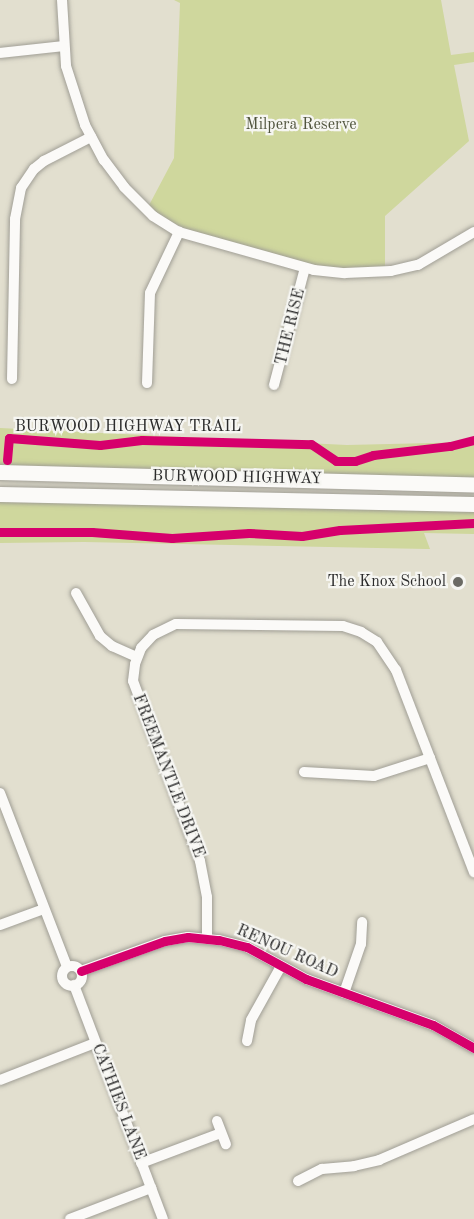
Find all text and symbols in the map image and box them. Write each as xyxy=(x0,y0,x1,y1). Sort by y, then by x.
park label: Milpera Reserve xyxy=(245,115,357,135)
street label: THE RISE xyxy=(272,287,310,367)
street label: BURWOOD HIGHWAY TRAIL xyxy=(15,417,241,437)
street label: BURWOOD HIGHWAY xyxy=(152,467,322,489)
place label: The Knox School xyxy=(327,572,446,592)
marker: The Knox School xyxy=(451,575,465,589)
street label: FREEMANTLE DRIVE xyxy=(128,692,208,860)
street label: RENOU ROAD xyxy=(233,921,341,983)
street label: CATHIES LANE xyxy=(87,1041,149,1163)

